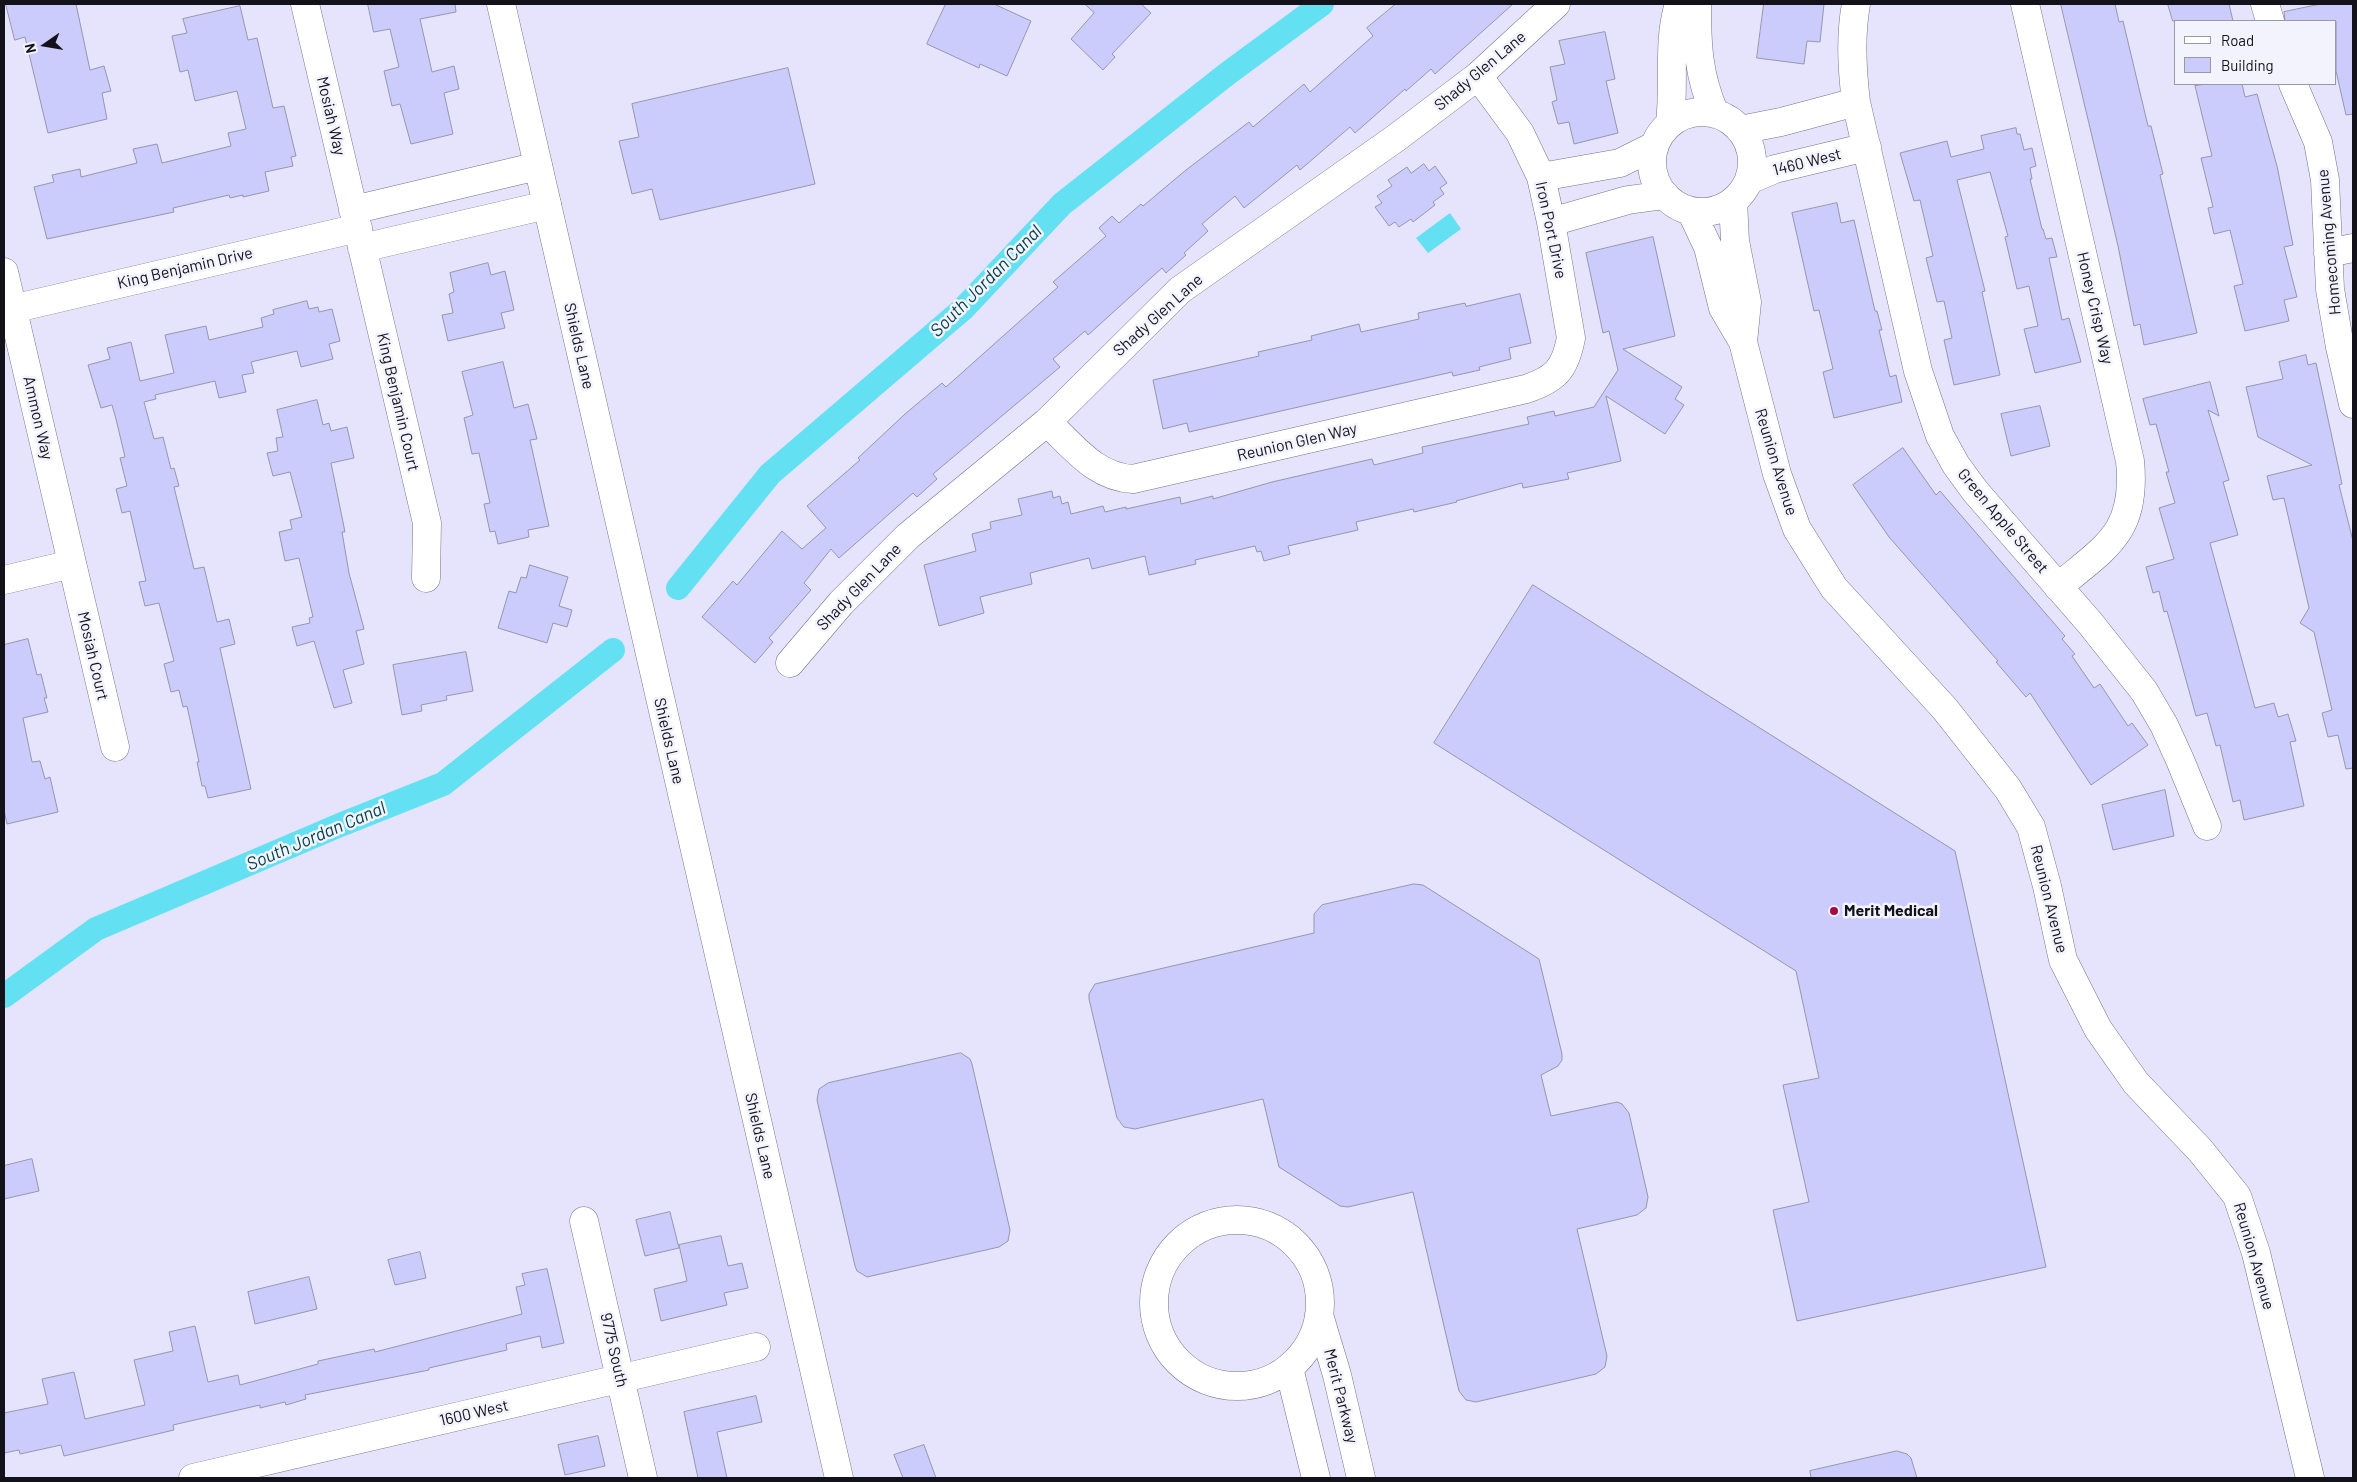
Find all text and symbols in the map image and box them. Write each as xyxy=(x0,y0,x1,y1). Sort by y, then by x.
north arrow xyxy=(20,20,70,70)
legend xyxy=(2174,20,2337,85)
street label: Shady Glen Lane xyxy=(1430,27,1530,115)
text: Road xyxy=(2221,31,2254,49)
text: N xyxy=(21,42,39,55)
text: Building xyxy=(2221,56,2274,74)
street label: Mosiah Way xyxy=(313,75,349,157)
street label: 1460 West xyxy=(1771,144,1843,180)
street label: Homecoming Avenue xyxy=(2313,168,2345,316)
street label: Iron Port Drive xyxy=(1531,180,1571,280)
water label: South Jordan Canal xyxy=(926,221,1046,341)
street label: King Benjamin Drive xyxy=(115,243,255,293)
street label: Honey Crisp Way xyxy=(2073,250,2117,366)
street label: Shady Glen Lane xyxy=(1109,270,1207,360)
street label: Shields Lane xyxy=(560,301,598,391)
street label: King Benjamin Court xyxy=(373,331,423,473)
street label: Ammon Way xyxy=(19,374,57,462)
street label: Reunion Avenue xyxy=(1751,406,1801,518)
street label: Reunion Glen Way xyxy=(1235,419,1359,465)
street label: Green Apple Street xyxy=(1954,465,2052,577)
street label: Shady Glen Lane xyxy=(813,539,905,635)
street label: Mosiah Court xyxy=(73,610,113,702)
street label: Shields Lane xyxy=(650,696,688,786)
water label: South Jordan Canal xyxy=(243,797,389,875)
street label: Reunion Avenue xyxy=(2026,843,2072,955)
place label: Merit Medical xyxy=(1844,901,1938,921)
marker: Merit Medical xyxy=(1828,905,1840,917)
street label: Shields Lane xyxy=(741,1091,779,1181)
street label: Reunion Avenue xyxy=(2229,1200,2279,1312)
street label: 9775 South xyxy=(596,1311,632,1389)
street label: Merit Parkway xyxy=(1320,1347,1362,1445)
street label: 1600 West xyxy=(438,1396,510,1430)

